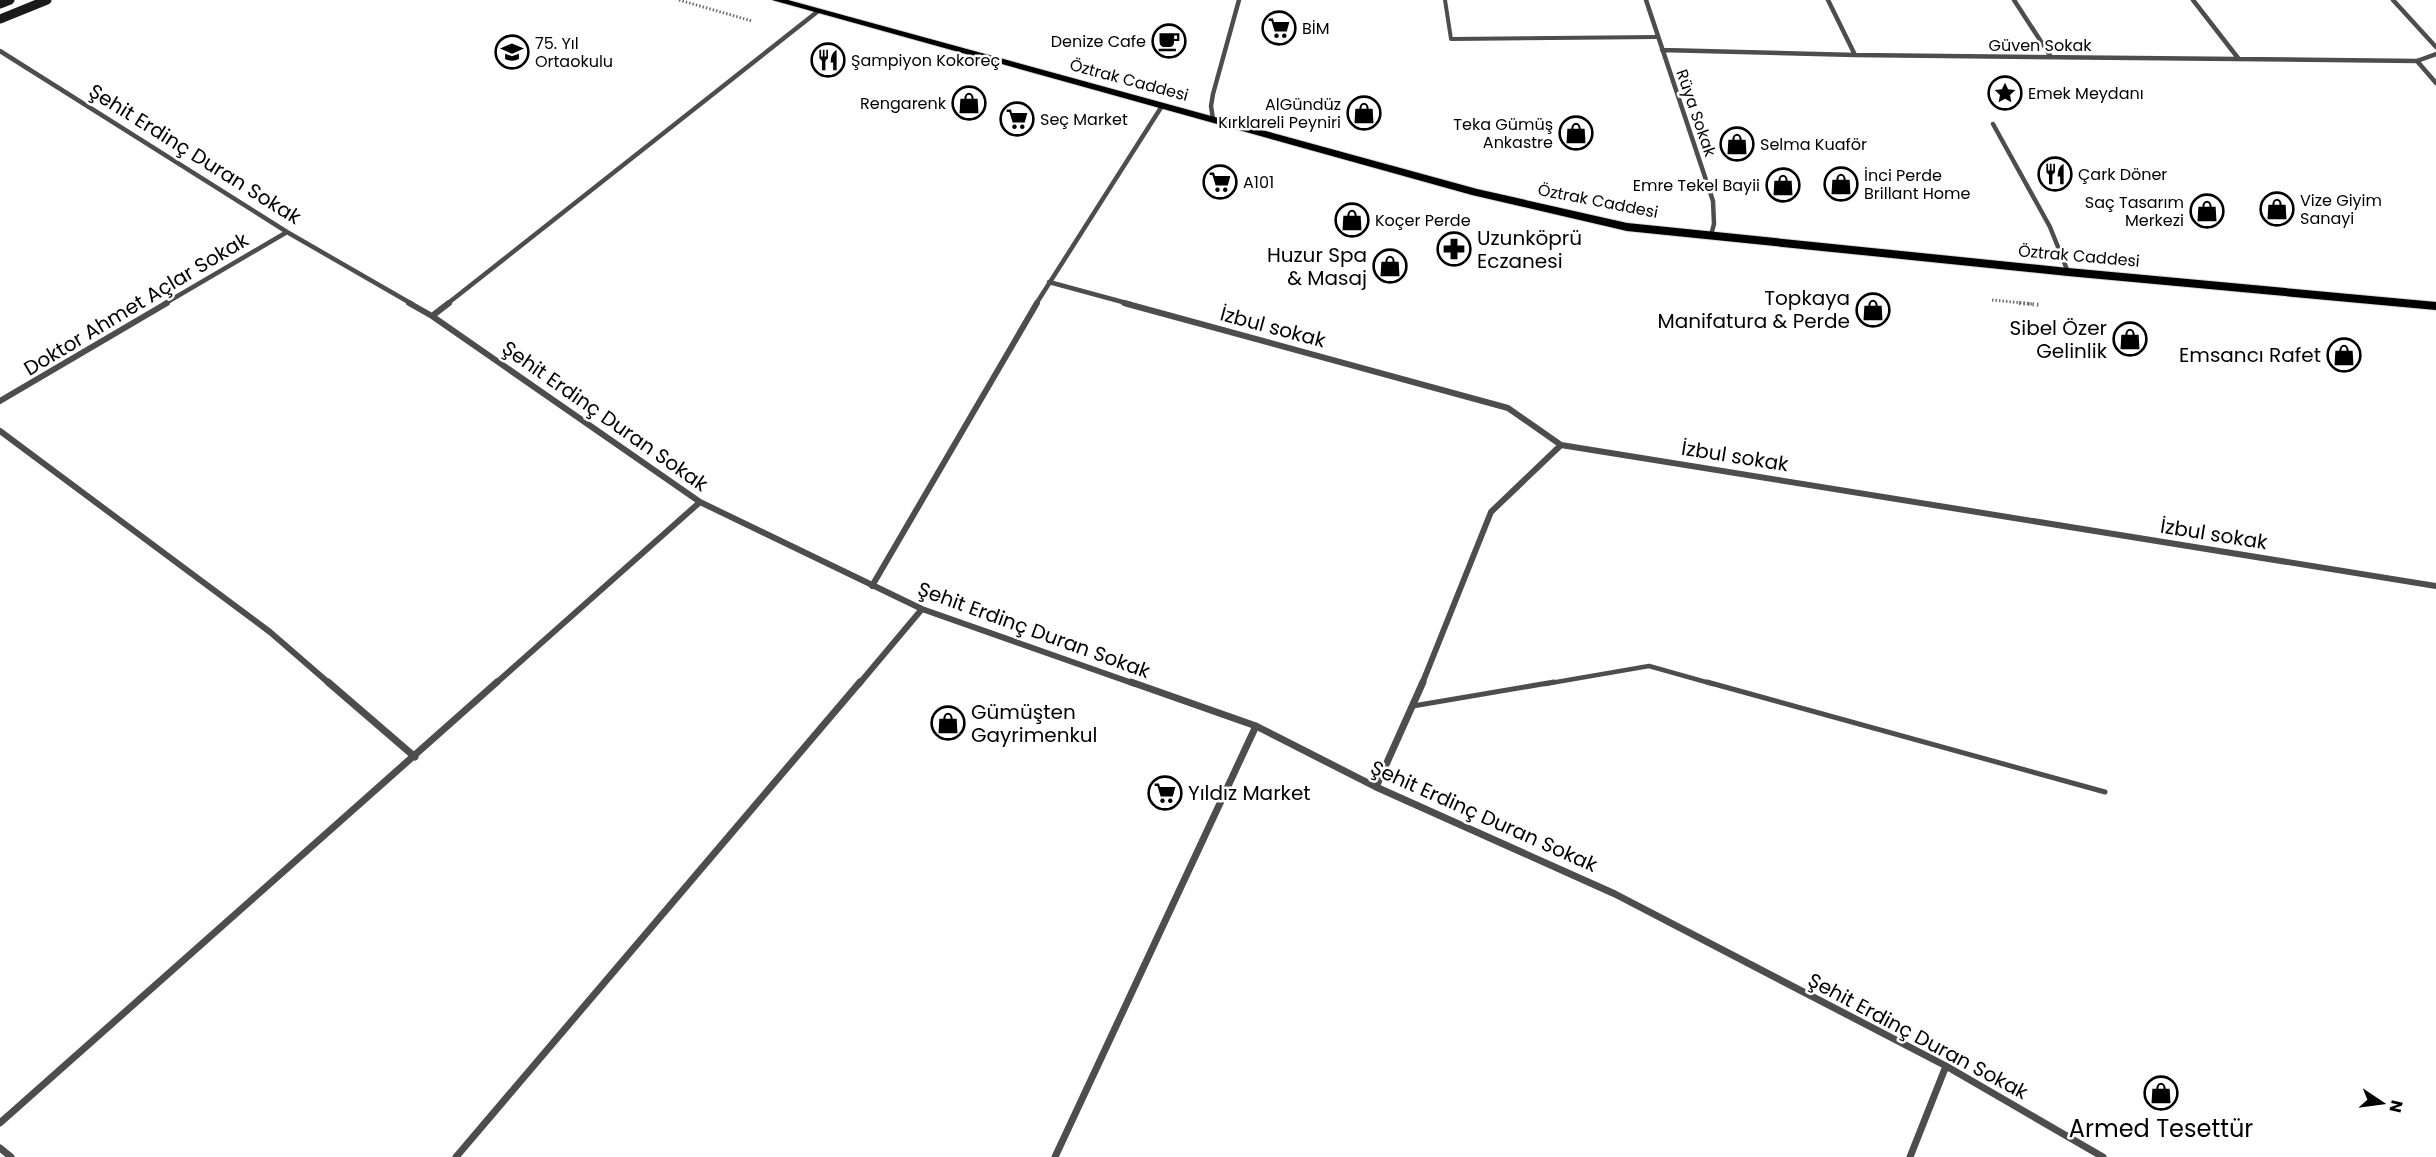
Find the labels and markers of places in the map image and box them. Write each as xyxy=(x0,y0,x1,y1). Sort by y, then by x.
supermarket icon: BİM xyxy=(1261,10,1297,46)
place label: BİM xyxy=(1302,17,1330,40)
cafe icon: Denize Cafe xyxy=(1151,23,1187,59)
place label: Denize Cafe xyxy=(1051,30,1146,53)
place label: 75. Yıl Ortaokulu xyxy=(535,32,613,73)
school or university icon: 75. Yıl Ortaokulu xyxy=(494,34,530,70)
restaurant icon: Şampiyon Kokoreç xyxy=(810,42,846,78)
place label: Şampiyon Kokoreç xyxy=(851,49,1000,72)
place icon: Emek Meydanı xyxy=(1987,75,2023,111)
place label: Emek Meydanı xyxy=(2028,82,2144,105)
shop icon: Rengarenk xyxy=(951,85,987,121)
place label: Rengarenk xyxy=(860,92,947,115)
place label: AlGündüz Kırklareli Peyniri xyxy=(1218,93,1341,134)
shop icon: AlGündüz Kırklareli Peyniri xyxy=(1346,95,1382,131)
supermarket icon: Seç Market xyxy=(999,101,1035,137)
place label: Seç Market xyxy=(1040,108,1128,131)
place label: Teka Gümüş Ankastre xyxy=(1453,113,1553,154)
shop icon: Teka Gümüş Ankastre xyxy=(1558,115,1594,151)
shop icon: Selma Kuaför xyxy=(1719,126,1755,162)
place label: Selma Kuaför xyxy=(1760,133,1867,156)
restaurant icon: Çark Döner xyxy=(2037,156,2073,192)
place label: Çark Döner xyxy=(2078,163,2167,186)
supermarket icon: A101 xyxy=(1202,164,1238,200)
place label: İnci Perde Brillant Home xyxy=(1864,164,1971,205)
shop icon: İnci Perde Brillant Home xyxy=(1823,166,1859,202)
shop icon: Emre Tekel Bayii xyxy=(1765,167,1801,203)
place label: A101 xyxy=(1243,171,1274,194)
place label: Emre Tekel Bayii xyxy=(1633,174,1760,197)
place label: Vize Giyim Sanayi xyxy=(2300,189,2382,230)
place label: Saç Tasarım Merkezi xyxy=(2085,191,2184,232)
shop icon: Vize Giyim Sanayi xyxy=(2259,191,2295,227)
shop icon: Saç Tasarım Merkezi xyxy=(2189,193,2225,229)
shop icon: Koçer Perde xyxy=(1334,202,1370,238)
place label: Koçer Perde xyxy=(1375,209,1471,232)
place label: Uzunköprü Eczanesi xyxy=(1477,224,1582,275)
pharmacy icon: Uzunköprü Eczanesi xyxy=(1436,231,1472,267)
place label: Huzur Spa & Masaj xyxy=(1267,241,1367,292)
shop icon: Huzur Spa & Masaj xyxy=(1372,248,1408,284)
place label: Topkaya Manifatura & Perde xyxy=(1658,284,1850,335)
shop icon: Topkaya Manifatura & Perde xyxy=(1855,292,1891,328)
place label: Sibel Özer Gelinlik xyxy=(2009,314,2108,365)
shop icon: Sibel Özer Gelinlik xyxy=(2112,321,2148,357)
shop icon: Emsancı Rafet xyxy=(2326,337,2362,373)
place label: Emsancı Rafet xyxy=(2179,341,2321,369)
place label: Gümüşten Gayrimenkul xyxy=(971,698,1098,749)
shop icon: Gümüşten Gayrimenkul xyxy=(930,705,966,741)
supermarket icon: Yıldız Market xyxy=(1147,775,1183,811)
place label: Yıldız Market xyxy=(1188,779,1311,807)
shop icon: Armed Tesettür xyxy=(2143,1075,2179,1111)
place label: Armed Tesettür xyxy=(2069,1112,2253,1145)

